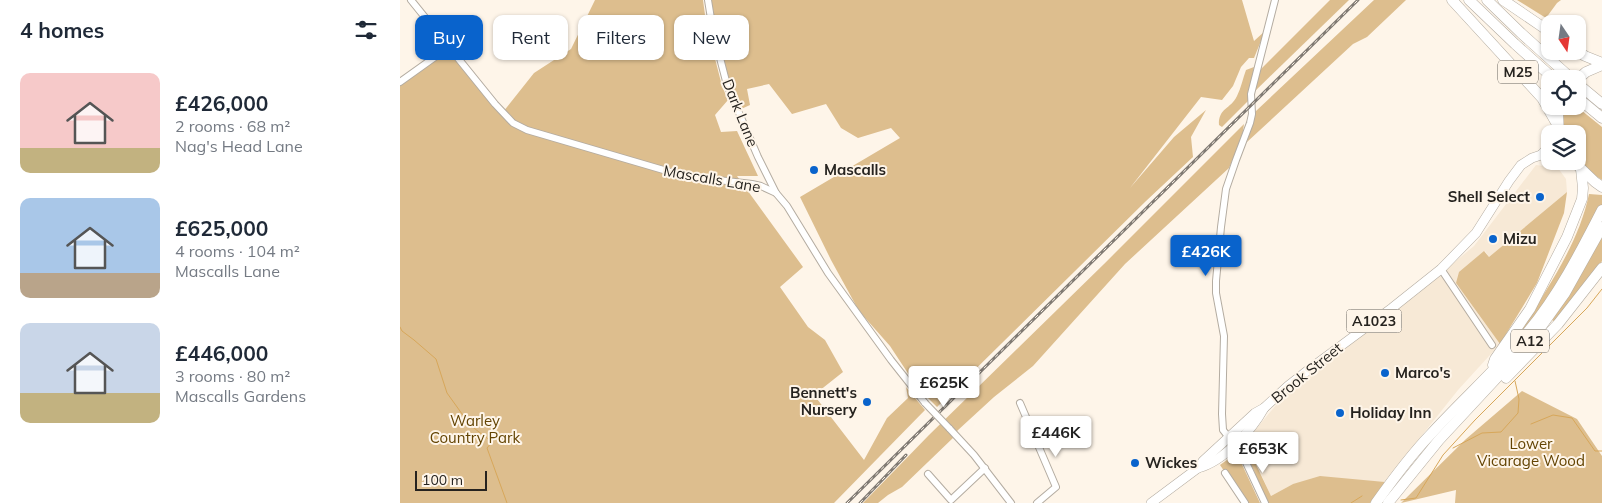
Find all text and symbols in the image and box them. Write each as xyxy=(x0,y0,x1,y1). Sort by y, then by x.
chip: Buy xyxy=(415,15,483,60)
chip: Rent xyxy=(493,15,568,60)
chip: Filters xyxy=(578,15,664,60)
chip: New xyxy=(674,15,749,60)
north arrow xyxy=(1541,15,1586,60)
map controls xyxy=(1541,15,1586,170)
icon: filters xyxy=(352,16,380,44)
text: 4 homes xyxy=(20,17,104,43)
road number: M25 xyxy=(1498,61,1538,84)
button: locate xyxy=(1541,70,1586,115)
street label: Dark Lane xyxy=(718,76,763,149)
text: £426,000 xyxy=(175,90,268,116)
icon: home xyxy=(60,93,120,153)
text: 2 rooms · 68 m² xyxy=(175,116,290,136)
button: layers xyxy=(1541,125,1586,170)
text: Nag's Head Lane xyxy=(175,136,303,156)
place label: Mascalls xyxy=(824,160,886,179)
street label: Mascalls Lane xyxy=(662,161,762,196)
marker: Mascalls xyxy=(808,164,820,176)
place label: Shell Select xyxy=(1448,187,1530,206)
marker: Shell Select xyxy=(1534,191,1546,203)
text: £625,000 xyxy=(175,215,268,241)
icon: home xyxy=(60,218,120,278)
place label: Mizu xyxy=(1503,229,1537,248)
marker: Mizu xyxy=(1487,233,1499,245)
pin: £426K xyxy=(1171,234,1241,277)
text: 4 rooms · 104 m² xyxy=(175,241,300,261)
text: £426K xyxy=(1181,241,1231,261)
text: Mascalls Lane xyxy=(175,261,280,281)
road number: A1023 xyxy=(1346,310,1402,332)
road number: A12 xyxy=(1511,330,1549,352)
street label: Brook Street xyxy=(1267,338,1346,407)
text: £446,000 xyxy=(175,340,268,366)
icon: home xyxy=(60,343,120,403)
place label: Marco's xyxy=(1395,363,1451,382)
text: 3 rooms · 80 m² xyxy=(175,366,290,386)
pin: £625K xyxy=(909,366,979,408)
marker: Marco's xyxy=(1379,367,1391,379)
text: £625K xyxy=(919,372,969,392)
place label: Bennett's Nursery xyxy=(790,383,858,419)
text: Mascalls Gardens xyxy=(175,386,306,406)
marker: Bennett's Nursery xyxy=(861,396,873,408)
place label: Holiday Inn xyxy=(1350,403,1431,422)
marker: Holiday Inn xyxy=(1334,407,1346,419)
park label: Warley Country Park xyxy=(430,411,520,447)
pin: £446K xyxy=(1021,416,1091,458)
text: £446K xyxy=(1031,422,1081,442)
pin: £653K xyxy=(1228,432,1298,474)
park label: Lower Vicarage Wood xyxy=(1477,434,1585,470)
text: £653K xyxy=(1238,438,1288,458)
place label: Wickes xyxy=(1145,453,1197,472)
marker: Wickes xyxy=(1129,457,1141,469)
scale bar xyxy=(415,468,488,491)
text: 100 m xyxy=(422,471,463,489)

